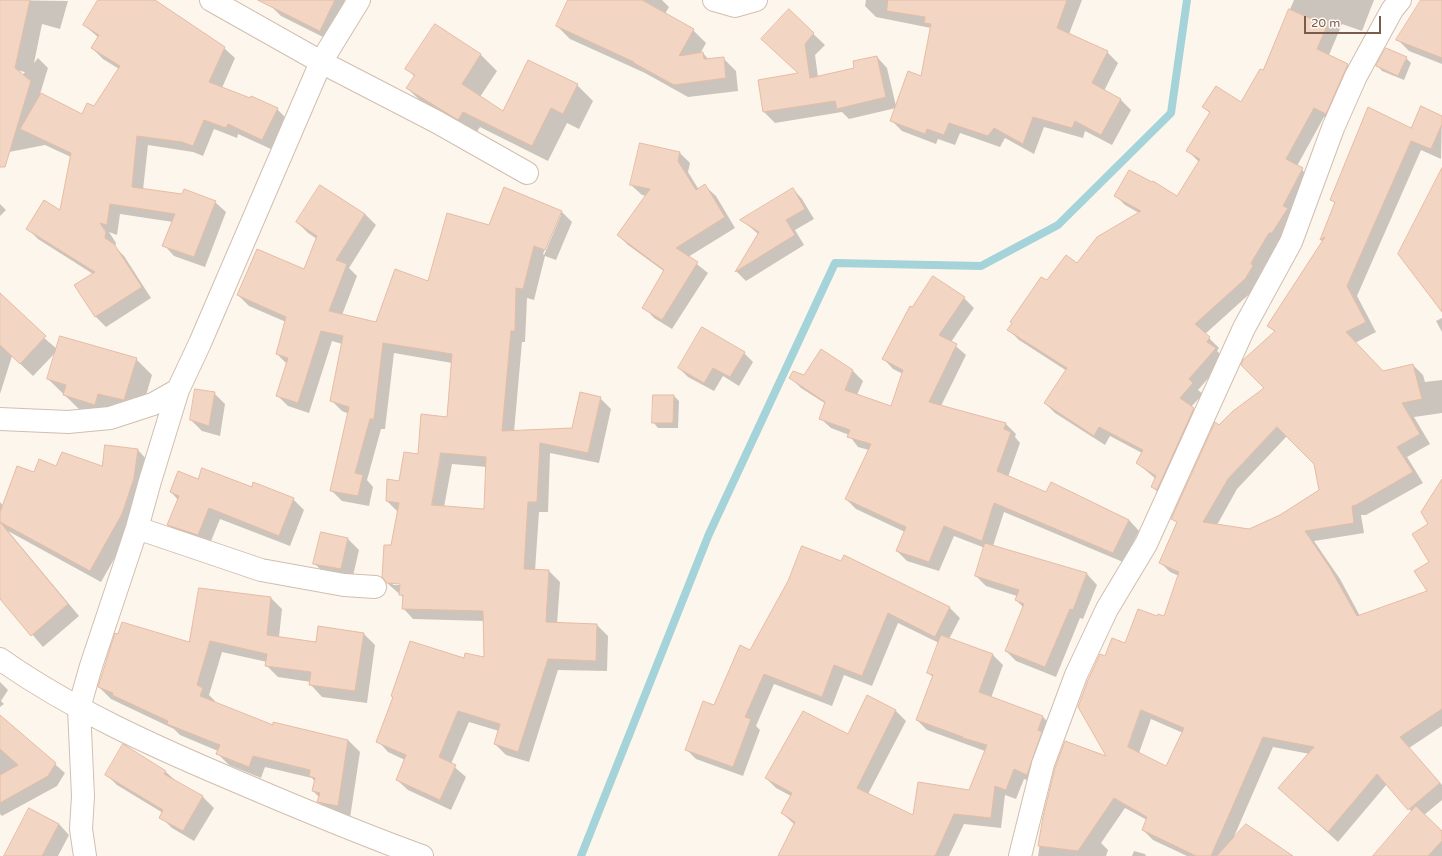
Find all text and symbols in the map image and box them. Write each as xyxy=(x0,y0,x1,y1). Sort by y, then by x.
scale bar xyxy=(1306,8,1383,34)
text: 20 m xyxy=(1311,16,1340,30)

